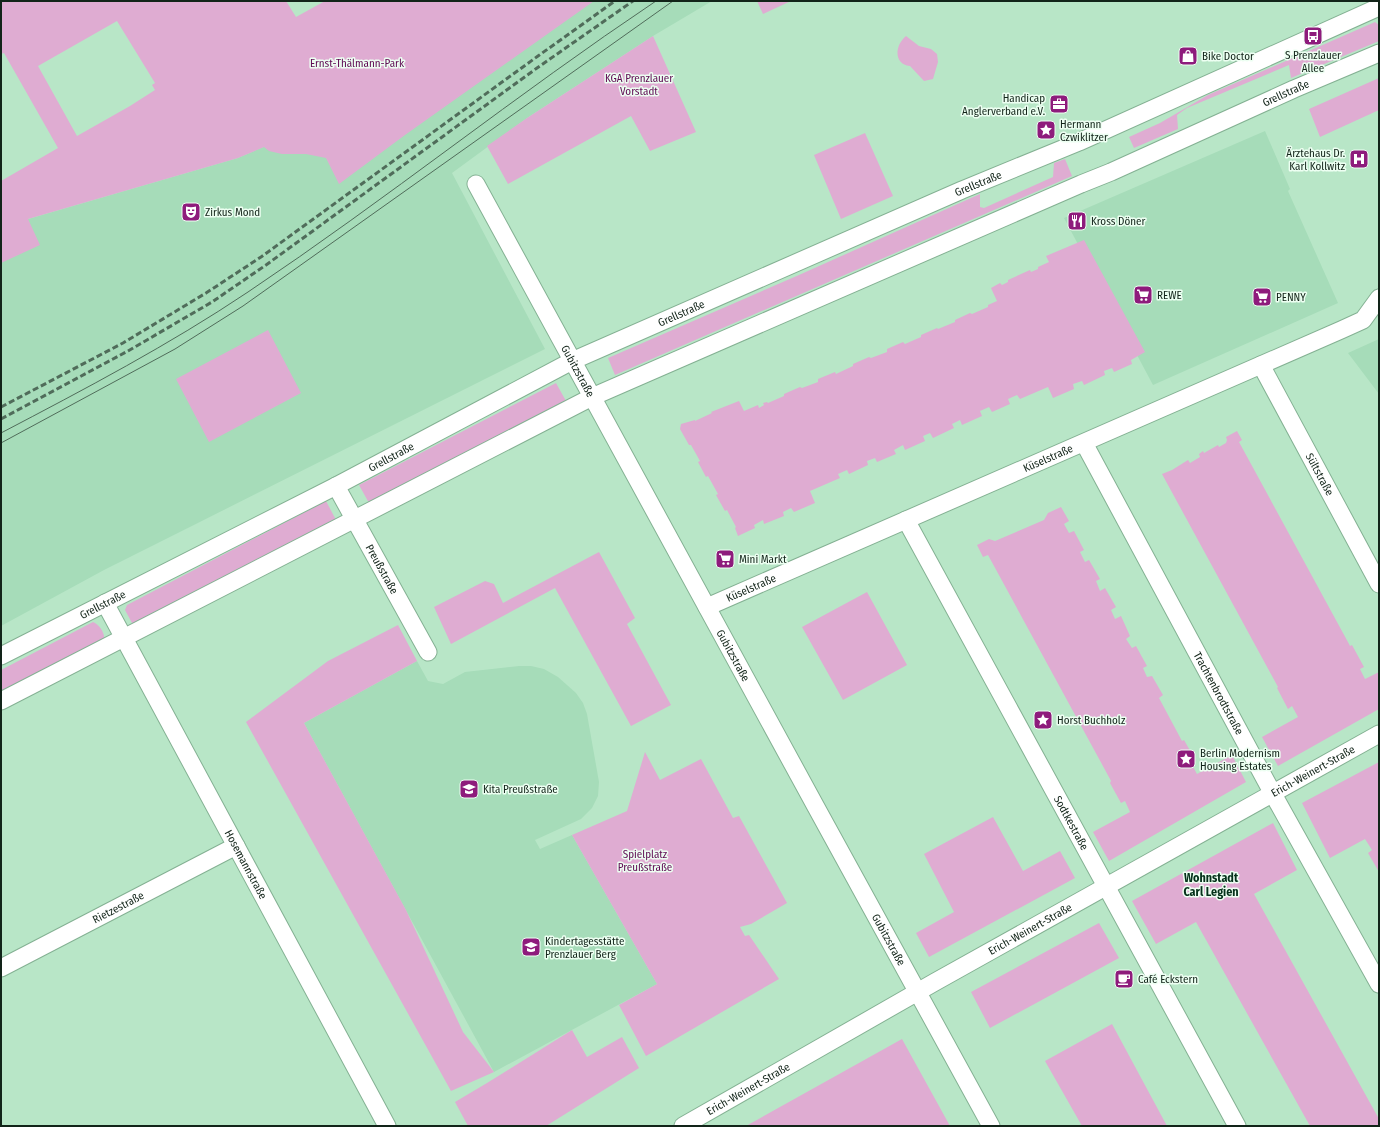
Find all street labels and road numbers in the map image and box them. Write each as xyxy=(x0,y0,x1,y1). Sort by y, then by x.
street label: Grellstraße xyxy=(1261,77,1311,109)
street label: Grellstraße xyxy=(953,168,1004,199)
street label: Grellstraße xyxy=(656,298,707,329)
street label: Gubitzstraße xyxy=(558,343,597,399)
street label: Grellstraße xyxy=(366,440,416,475)
street label: Küselstraße xyxy=(1021,442,1075,475)
street label: Sültstraße xyxy=(1303,451,1336,498)
street label: Preußstraße xyxy=(363,542,401,596)
street label: Küselstraße xyxy=(724,572,778,605)
street label: Grellstraße xyxy=(78,588,128,622)
street label: Gubitzstraße xyxy=(713,627,752,684)
street label: Trachtenbrodtstraße xyxy=(1191,650,1246,737)
street label: Erich-Weinert-Straße xyxy=(1269,743,1357,800)
street label: Sodtkestraße xyxy=(1051,794,1091,852)
street label: Hosemannstraße xyxy=(222,828,269,901)
street label: Rietzestraße xyxy=(91,889,146,926)
street label: Erich-Weinert-Straße xyxy=(986,901,1074,958)
street label: Gubitzstraße xyxy=(869,912,908,968)
street label: Erich-Weinert-Straße xyxy=(704,1060,792,1118)

